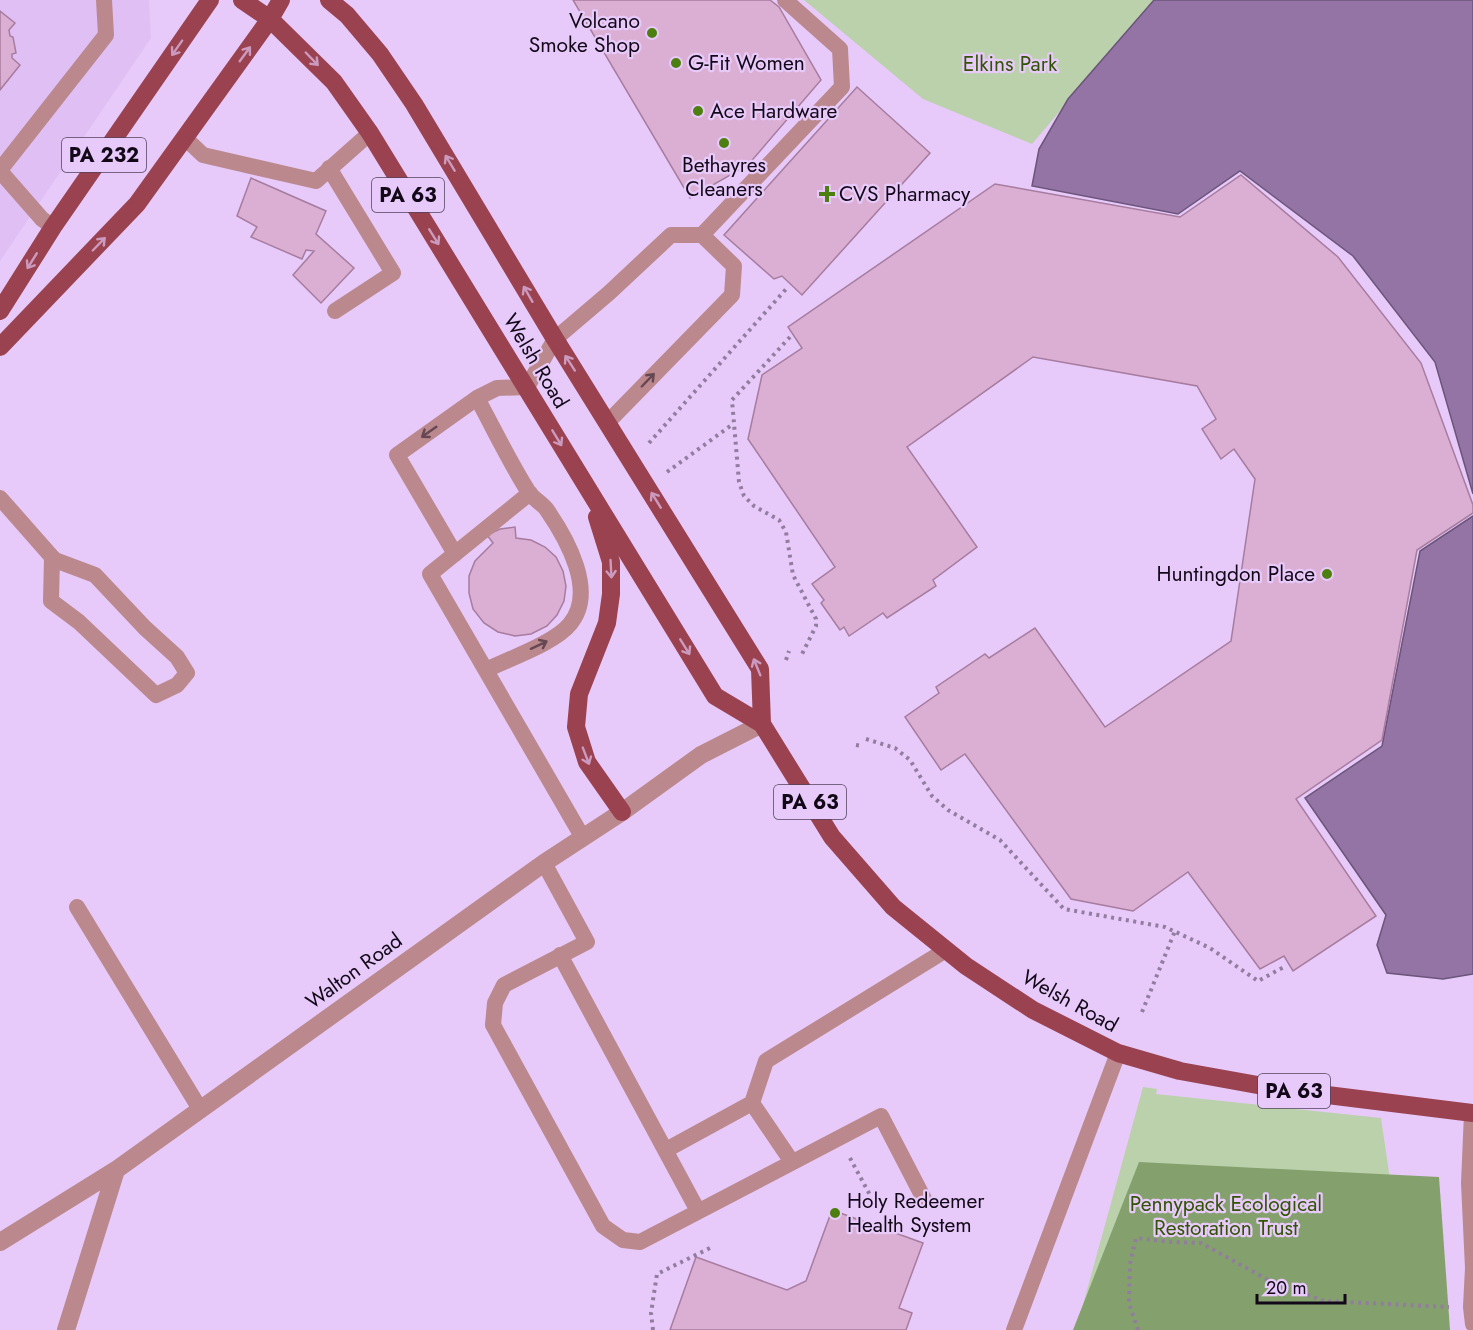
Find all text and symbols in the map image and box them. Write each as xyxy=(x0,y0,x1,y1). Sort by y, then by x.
place label: Volcano Smoke Shop xyxy=(529,6,640,60)
marker: Volcano Smoke Shop xyxy=(645,26,659,40)
one-way arrow xyxy=(171,40,183,56)
one-way arrow xyxy=(238,46,251,62)
place label: G-Fit Women xyxy=(688,48,805,78)
park label: Elkins Park xyxy=(963,49,1058,79)
one-way arrow xyxy=(305,52,319,67)
marker: G-Fit Women xyxy=(669,56,683,70)
place label: Ace Hardware xyxy=(710,96,838,126)
marker: Ace Hardware xyxy=(691,104,705,118)
marker: Bethayres Cleaners xyxy=(717,136,731,150)
road number: PA 232 xyxy=(62,138,146,172)
place label: Bethayres Cleaners xyxy=(682,150,766,204)
one-way arrow xyxy=(443,155,455,172)
road number: PA 63 xyxy=(372,178,444,212)
place label: CVS Pharmacy xyxy=(839,179,971,209)
marker: CVS Pharmacy xyxy=(820,187,834,201)
one-way arrow xyxy=(428,228,440,245)
one-way arrow xyxy=(91,237,106,252)
one-way arrow xyxy=(25,253,38,270)
one-way arrow xyxy=(522,286,534,303)
street label: Welsh Road xyxy=(496,308,576,414)
one-way arrow xyxy=(563,355,575,372)
one-way arrow xyxy=(641,372,656,387)
one-way arrow xyxy=(422,426,438,438)
one-way arrow xyxy=(551,429,563,446)
one-way arrow xyxy=(649,492,661,509)
one-way arrow xyxy=(605,559,616,578)
place label: Huntingdon Place xyxy=(1156,559,1315,589)
marker: Huntingdon Place xyxy=(1320,567,1334,581)
one-way arrow xyxy=(680,638,692,655)
one-way arrow xyxy=(529,639,547,651)
one-way arrow xyxy=(751,658,762,676)
one-way arrow xyxy=(581,747,592,765)
road number: PA 63 xyxy=(774,785,846,819)
street label: Walton Road xyxy=(300,926,408,1016)
street label: Welsh Road xyxy=(1016,962,1124,1040)
road number: PA 63 xyxy=(1258,1074,1330,1108)
place label: Holy Redeemer Health System xyxy=(847,1186,985,1240)
park label: Pennypack Ecological Restoration Trust xyxy=(1130,1189,1322,1243)
marker: Holy Redeemer Health System xyxy=(828,1206,842,1220)
scale bar xyxy=(1257,1267,1346,1305)
text: 20 m xyxy=(1266,1275,1306,1301)

